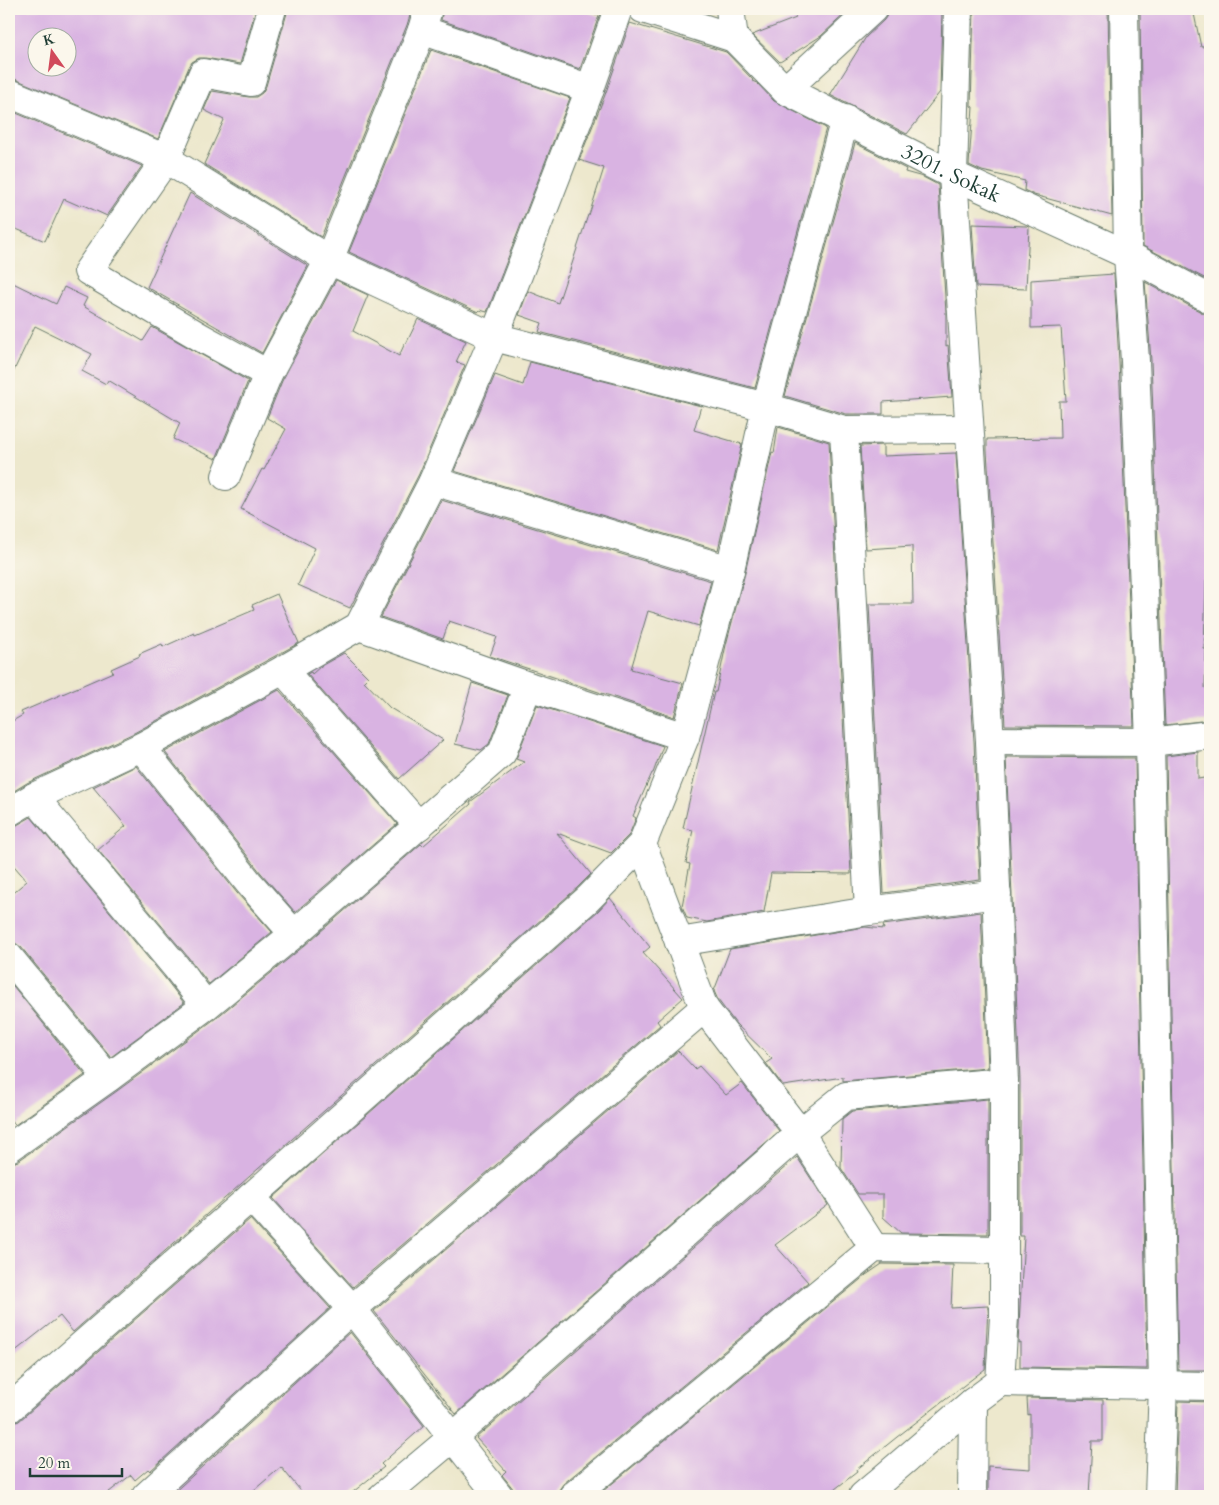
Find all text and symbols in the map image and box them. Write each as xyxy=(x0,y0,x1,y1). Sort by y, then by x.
north arrow xyxy=(28,28,78,78)
text: K xyxy=(41,29,57,50)
street label: 3201. Sokak xyxy=(896,137,1006,210)
scale bar xyxy=(30,1445,122,1477)
text: 20 m xyxy=(38,1453,70,1473)

